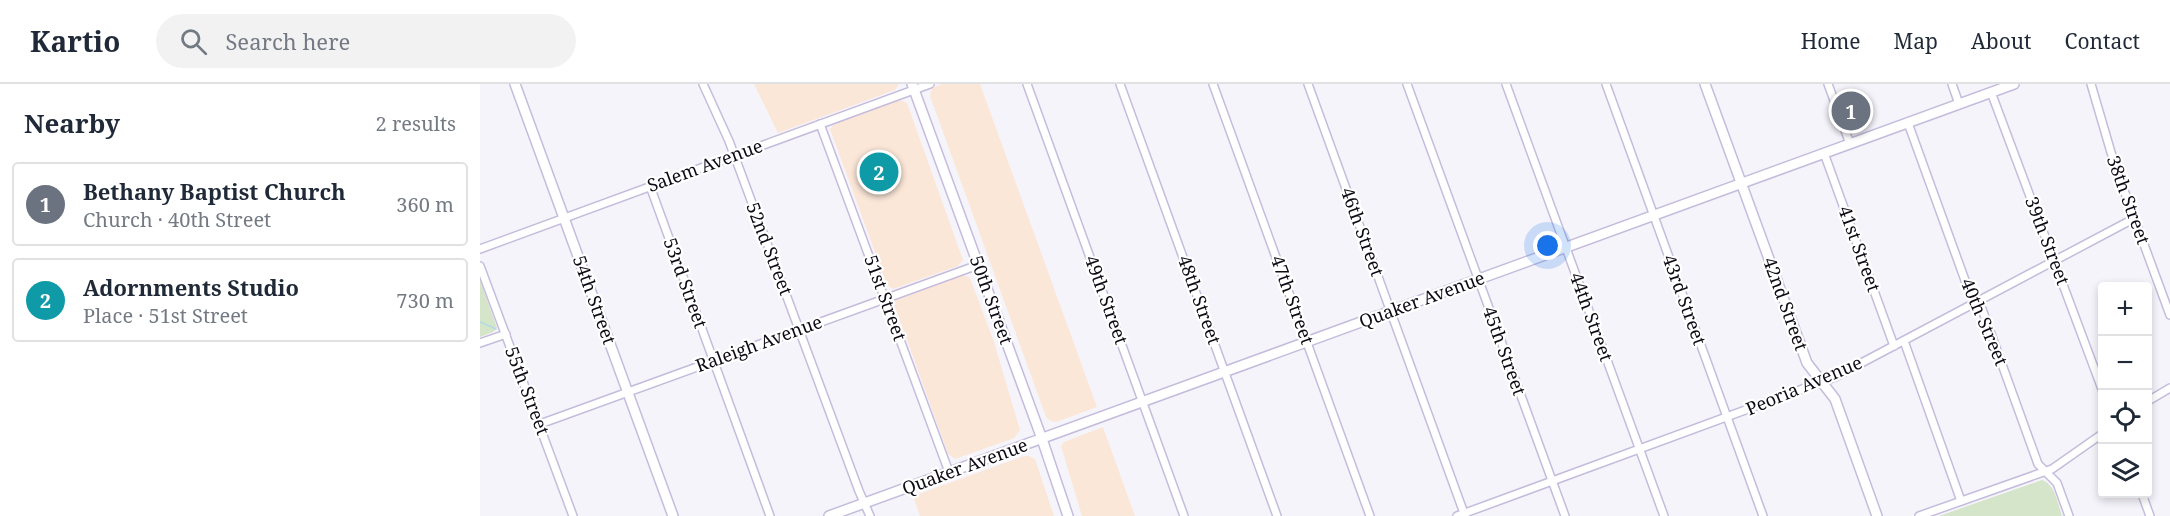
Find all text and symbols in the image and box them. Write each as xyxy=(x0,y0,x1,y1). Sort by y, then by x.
search box xyxy=(156,14,576,68)
text: Kartio xyxy=(30,22,120,60)
icon: search xyxy=(177,25,210,58)
text: Search here xyxy=(225,26,350,56)
text: Home xyxy=(1801,27,1861,55)
text: Map xyxy=(1894,27,1938,55)
text: About xyxy=(1971,27,2032,55)
text: Contact xyxy=(2065,27,2140,55)
pin: 1 xyxy=(1832,88,1870,134)
text: Nearby xyxy=(24,105,120,141)
text: 2 results xyxy=(376,110,456,137)
street label: Salem Avenue xyxy=(644,133,766,197)
pin: 2 xyxy=(860,150,898,194)
street label: 38th Street xyxy=(2102,152,2156,247)
text: Bethany Baptist Church xyxy=(83,176,346,206)
street label: 46th Street xyxy=(1336,184,1390,279)
text: 1 xyxy=(40,191,51,218)
text: 360 m xyxy=(396,191,454,218)
street label: 39th Street xyxy=(2020,193,2076,288)
street label: 52nd Street xyxy=(741,199,799,299)
street label: 41st Street xyxy=(1833,203,1887,295)
text: Church · 40th Street xyxy=(83,206,271,233)
your location xyxy=(1533,231,1562,260)
street label: 53rd Street xyxy=(658,234,713,331)
street label: 43rd Street xyxy=(1657,251,1712,348)
street label: 54th Street xyxy=(568,252,622,347)
street label: 51st Street xyxy=(859,252,913,344)
street label: 50th Street xyxy=(965,252,1019,347)
street label: 49th Street xyxy=(1080,252,1134,347)
street label: 48th Street xyxy=(1173,252,1227,347)
street label: 47th Street xyxy=(1266,252,1320,347)
street label: 42nd Street xyxy=(1758,254,1814,354)
street label: Quaker Avenue xyxy=(1355,265,1488,333)
street label: 44th Street xyxy=(1565,269,1619,364)
text: Adornments Studio xyxy=(83,272,299,302)
street label: 40th Street xyxy=(1956,274,2014,369)
map controls xyxy=(2098,282,2152,498)
button: + xyxy=(2098,282,2152,336)
text: 2 xyxy=(40,287,51,314)
text: 730 m xyxy=(396,287,454,314)
text: Place · 51st Street xyxy=(83,302,248,329)
street label: 45th Street xyxy=(1478,303,1532,398)
street label: Raleigh Avenue xyxy=(692,309,825,377)
button: − xyxy=(2098,336,2152,390)
street label: 55th Street xyxy=(500,343,556,438)
street label: Peoria Avenue xyxy=(1742,350,1865,420)
button: locate xyxy=(2098,390,2152,444)
street label: Quaker Avenue xyxy=(898,432,1031,500)
button: layers xyxy=(2098,444,2152,498)

